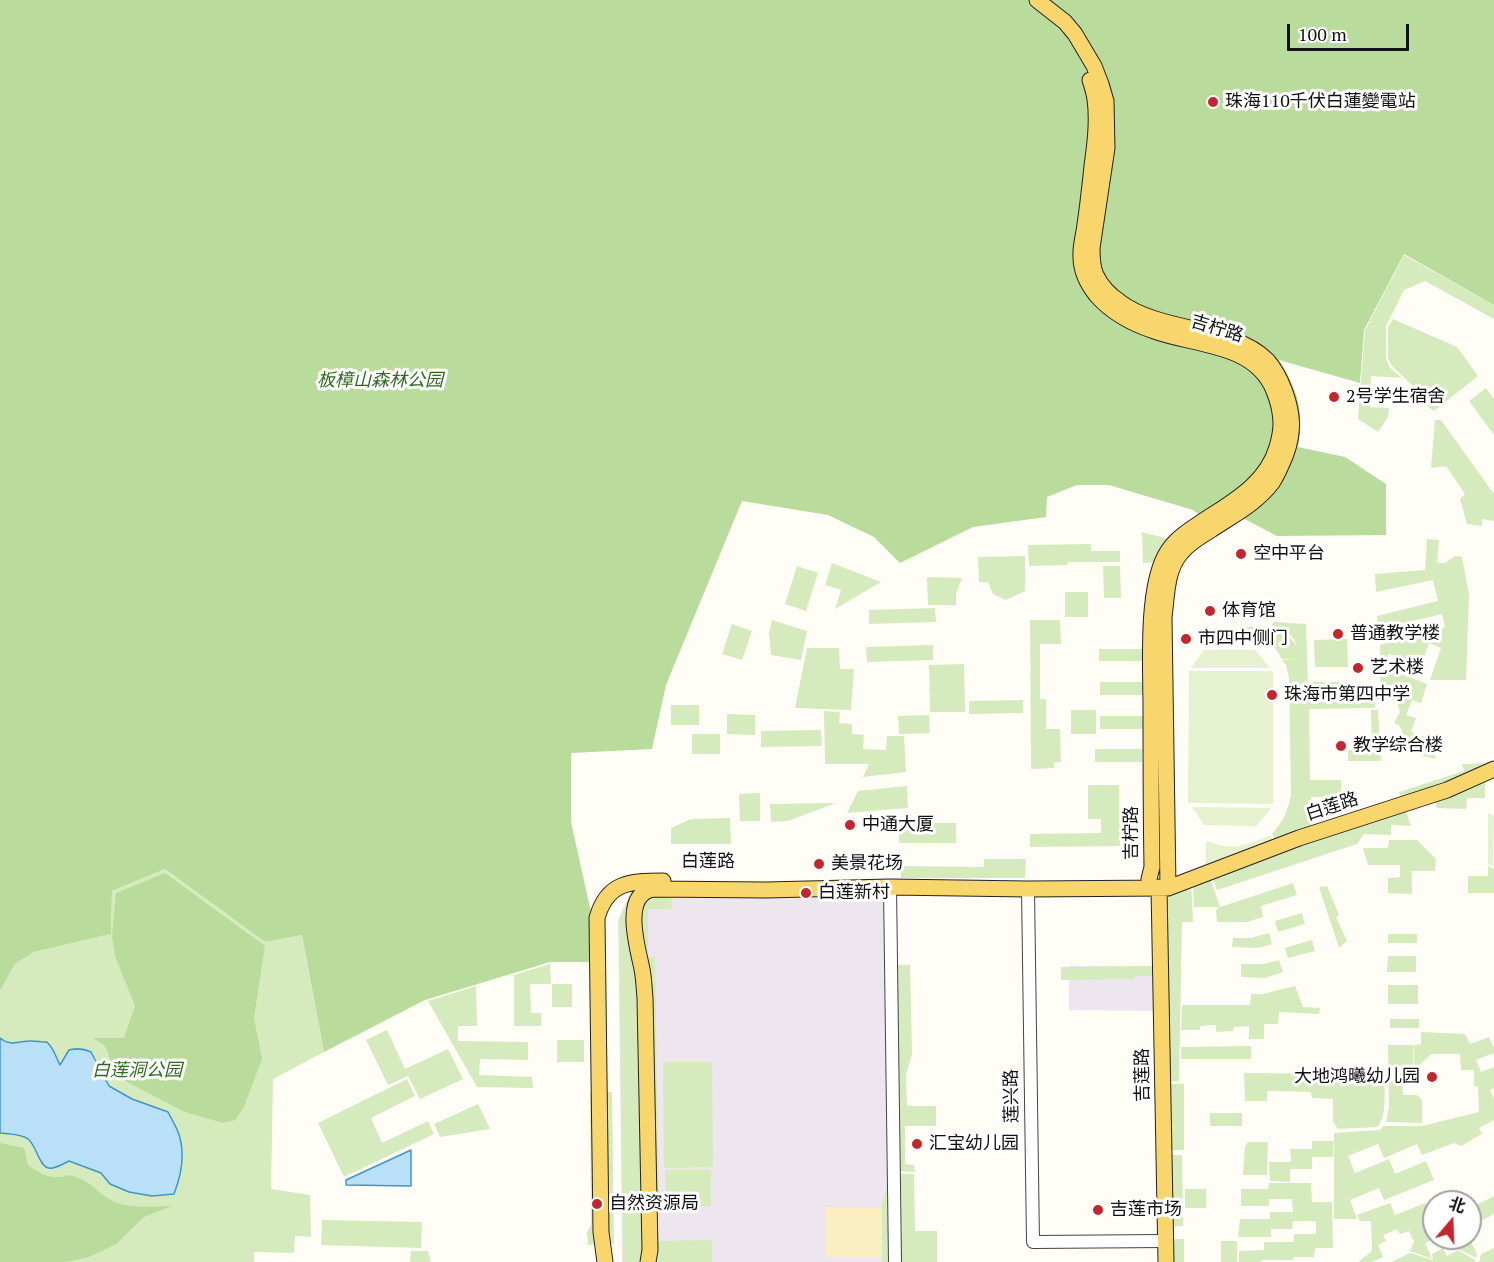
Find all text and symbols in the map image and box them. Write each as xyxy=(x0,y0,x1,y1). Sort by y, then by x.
scale bar xyxy=(1290,12,1412,50)
text: 100 m xyxy=(1298,22,1347,46)
place label: 珠海110千伏白蓮變電站 xyxy=(1225,91,1416,113)
marker: 珠海110千伏白蓮變電站 xyxy=(1206,95,1220,109)
street label: 吉柠路 xyxy=(1188,311,1246,347)
park label: 板樟山森林公园 xyxy=(317,370,443,392)
place label: 2号学生宿舍 xyxy=(1346,386,1446,408)
marker: 2号学生宿舍 xyxy=(1327,390,1341,404)
place label: 空中平台 xyxy=(1253,543,1325,565)
marker: 空中平台 xyxy=(1234,547,1248,561)
place label: 体育馆 xyxy=(1222,600,1276,622)
marker: 体育馆 xyxy=(1203,604,1217,618)
place label: 普通教学楼 xyxy=(1350,623,1440,645)
marker: 普通教学楼 xyxy=(1331,627,1345,641)
place label: 市四中侧门 xyxy=(1198,628,1288,650)
marker: 市四中侧门 xyxy=(1179,632,1193,646)
place label: 艺术楼 xyxy=(1370,657,1424,679)
marker: 艺术楼 xyxy=(1351,661,1365,675)
place label: 珠海市第四中学 xyxy=(1284,684,1410,706)
marker: 珠海市第四中学 xyxy=(1265,688,1279,702)
place label: 教学综合楼 xyxy=(1353,735,1443,757)
marker: 教学综合楼 xyxy=(1334,739,1348,753)
street label: 白莲路 xyxy=(1303,788,1361,826)
street label: 吉柠路 xyxy=(1121,806,1143,860)
place label: 中通大厦 xyxy=(862,814,934,836)
marker: 中通大厦 xyxy=(843,818,857,832)
street label: 白莲路 xyxy=(681,851,735,873)
place label: 美景花场 xyxy=(831,853,903,875)
marker: 美景花场 xyxy=(812,857,826,871)
place label: 白莲新村 xyxy=(818,882,890,904)
marker: 白莲新村 xyxy=(799,886,813,900)
street label: 吉莲路 xyxy=(1132,1048,1154,1102)
park label: 白莲洞公园 xyxy=(92,1060,182,1082)
place label: 大地鸿曦幼儿园 xyxy=(1294,1066,1420,1088)
street label: 莲兴路 xyxy=(1001,1069,1023,1123)
marker: 大地鸿曦幼儿园 xyxy=(1425,1070,1439,1084)
place label: 汇宝幼儿园 xyxy=(929,1133,1019,1155)
marker: 汇宝幼儿园 xyxy=(910,1137,924,1151)
north arrow xyxy=(1422,1190,1482,1250)
text: 北 xyxy=(1446,1192,1468,1218)
place label: 自然资源局 xyxy=(609,1193,699,1215)
marker: 自然资源局 xyxy=(590,1197,604,1211)
place label: 吉莲市场 xyxy=(1110,1199,1182,1221)
marker: 吉莲市场 xyxy=(1091,1203,1105,1217)

